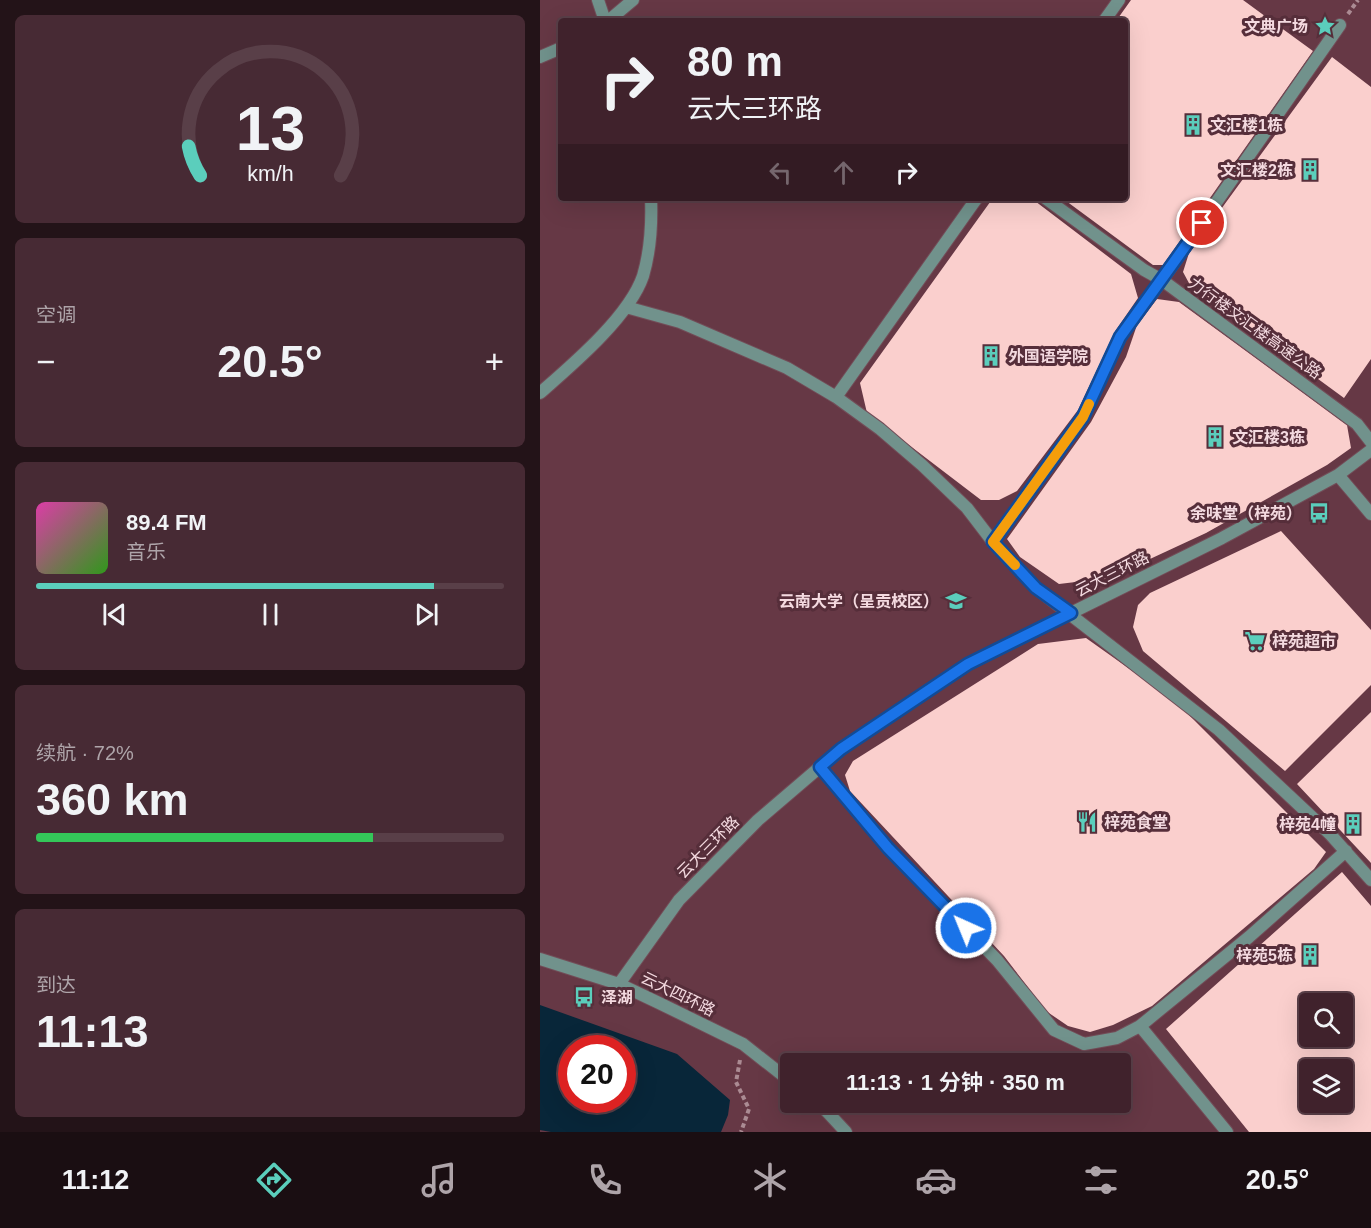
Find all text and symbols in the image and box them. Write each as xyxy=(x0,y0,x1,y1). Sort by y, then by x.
place icon: 文典广场 xyxy=(1313,14,1337,38)
place label: 文典广场 xyxy=(1244,18,1308,35)
text: 80 m xyxy=(687,38,783,85)
icon: right xyxy=(588,42,666,120)
text: 13 xyxy=(235,94,305,163)
text: 云大三环路 xyxy=(687,94,822,124)
building icon: 文汇楼1栋 xyxy=(1181,113,1205,137)
place label: 文汇楼1栋 xyxy=(1210,116,1283,134)
icon: left xyxy=(764,156,797,189)
icon: ahead xyxy=(827,156,860,189)
icon: right xyxy=(890,156,923,189)
building icon: 文汇楼2栋 xyxy=(1298,158,1322,182)
place label: 文汇楼2栋 xyxy=(1220,161,1293,179)
text: km/h xyxy=(247,163,293,187)
pin xyxy=(1176,197,1227,248)
icon: arrive xyxy=(1185,206,1218,239)
street label: 力行楼文汇楼高速公路 xyxy=(1185,274,1325,382)
text: 空调 xyxy=(36,304,76,326)
text: 20.5° xyxy=(217,336,323,387)
text: − xyxy=(36,343,55,380)
text: + xyxy=(485,343,504,380)
building icon: 外国语学院 xyxy=(979,344,1003,368)
place label: 外国语学院 xyxy=(1008,348,1088,365)
building icon: 文汇楼3栋 xyxy=(1203,425,1227,449)
place label: 文汇楼3栋 xyxy=(1232,428,1305,446)
bus stop icon: 余味堂（梓苑） xyxy=(1307,501,1331,525)
place label: 余味堂（梓苑） xyxy=(1190,504,1302,522)
text: 89.4 FM xyxy=(126,510,207,535)
text: 音乐 xyxy=(126,541,166,563)
street label: 云大三环路 xyxy=(1072,548,1152,600)
school or university icon: 云南大学（呈贡校区） xyxy=(944,589,968,613)
place label: 云南大学（呈贡校区） xyxy=(779,592,939,610)
icon: previous xyxy=(98,598,131,631)
icon: pause xyxy=(254,598,287,631)
icon: next xyxy=(410,598,443,631)
supermarket icon: 梓苑超市 xyxy=(1243,629,1267,653)
place label: 梓苑超市 xyxy=(1272,632,1336,650)
text: 续航 · 72% xyxy=(36,742,134,764)
text: 360 km xyxy=(36,774,189,825)
restaurant icon: 梓苑食堂 xyxy=(1075,810,1099,834)
building icon: 梓苑4幢 xyxy=(1341,812,1365,836)
street label: 云大三环路 xyxy=(674,813,742,881)
place label: 梓苑食堂 xyxy=(1104,813,1168,831)
place label: 梓苑4幢 xyxy=(1279,815,1336,833)
position arrow xyxy=(934,896,998,960)
building icon: 梓苑5栋 xyxy=(1298,943,1322,967)
place label: 梓苑5栋 xyxy=(1236,946,1293,964)
street label: 云大四环路 xyxy=(638,969,718,1019)
text: 到达 xyxy=(36,974,76,996)
bus stop icon: 泽湖 xyxy=(572,985,596,1009)
place label: 泽湖 xyxy=(601,989,633,1006)
map controls xyxy=(1299,993,1353,1113)
button: search xyxy=(1299,993,1353,1047)
text: 11:13 xyxy=(36,1006,149,1057)
speed limit sign: 20 xyxy=(558,1035,636,1113)
button: layers xyxy=(1299,1059,1353,1113)
text: 11:13 · 1 分钟 · 350 m xyxy=(846,1070,1065,1095)
icon: directions xyxy=(253,1159,295,1201)
icon: music xyxy=(418,1159,460,1201)
icon: phone xyxy=(584,1159,626,1201)
icon: climate xyxy=(749,1159,791,1201)
icon: car xyxy=(915,1159,957,1201)
icon: filters xyxy=(1080,1159,1122,1201)
text: 11:12 xyxy=(62,1165,129,1195)
text: 20.5° xyxy=(1246,1165,1309,1195)

